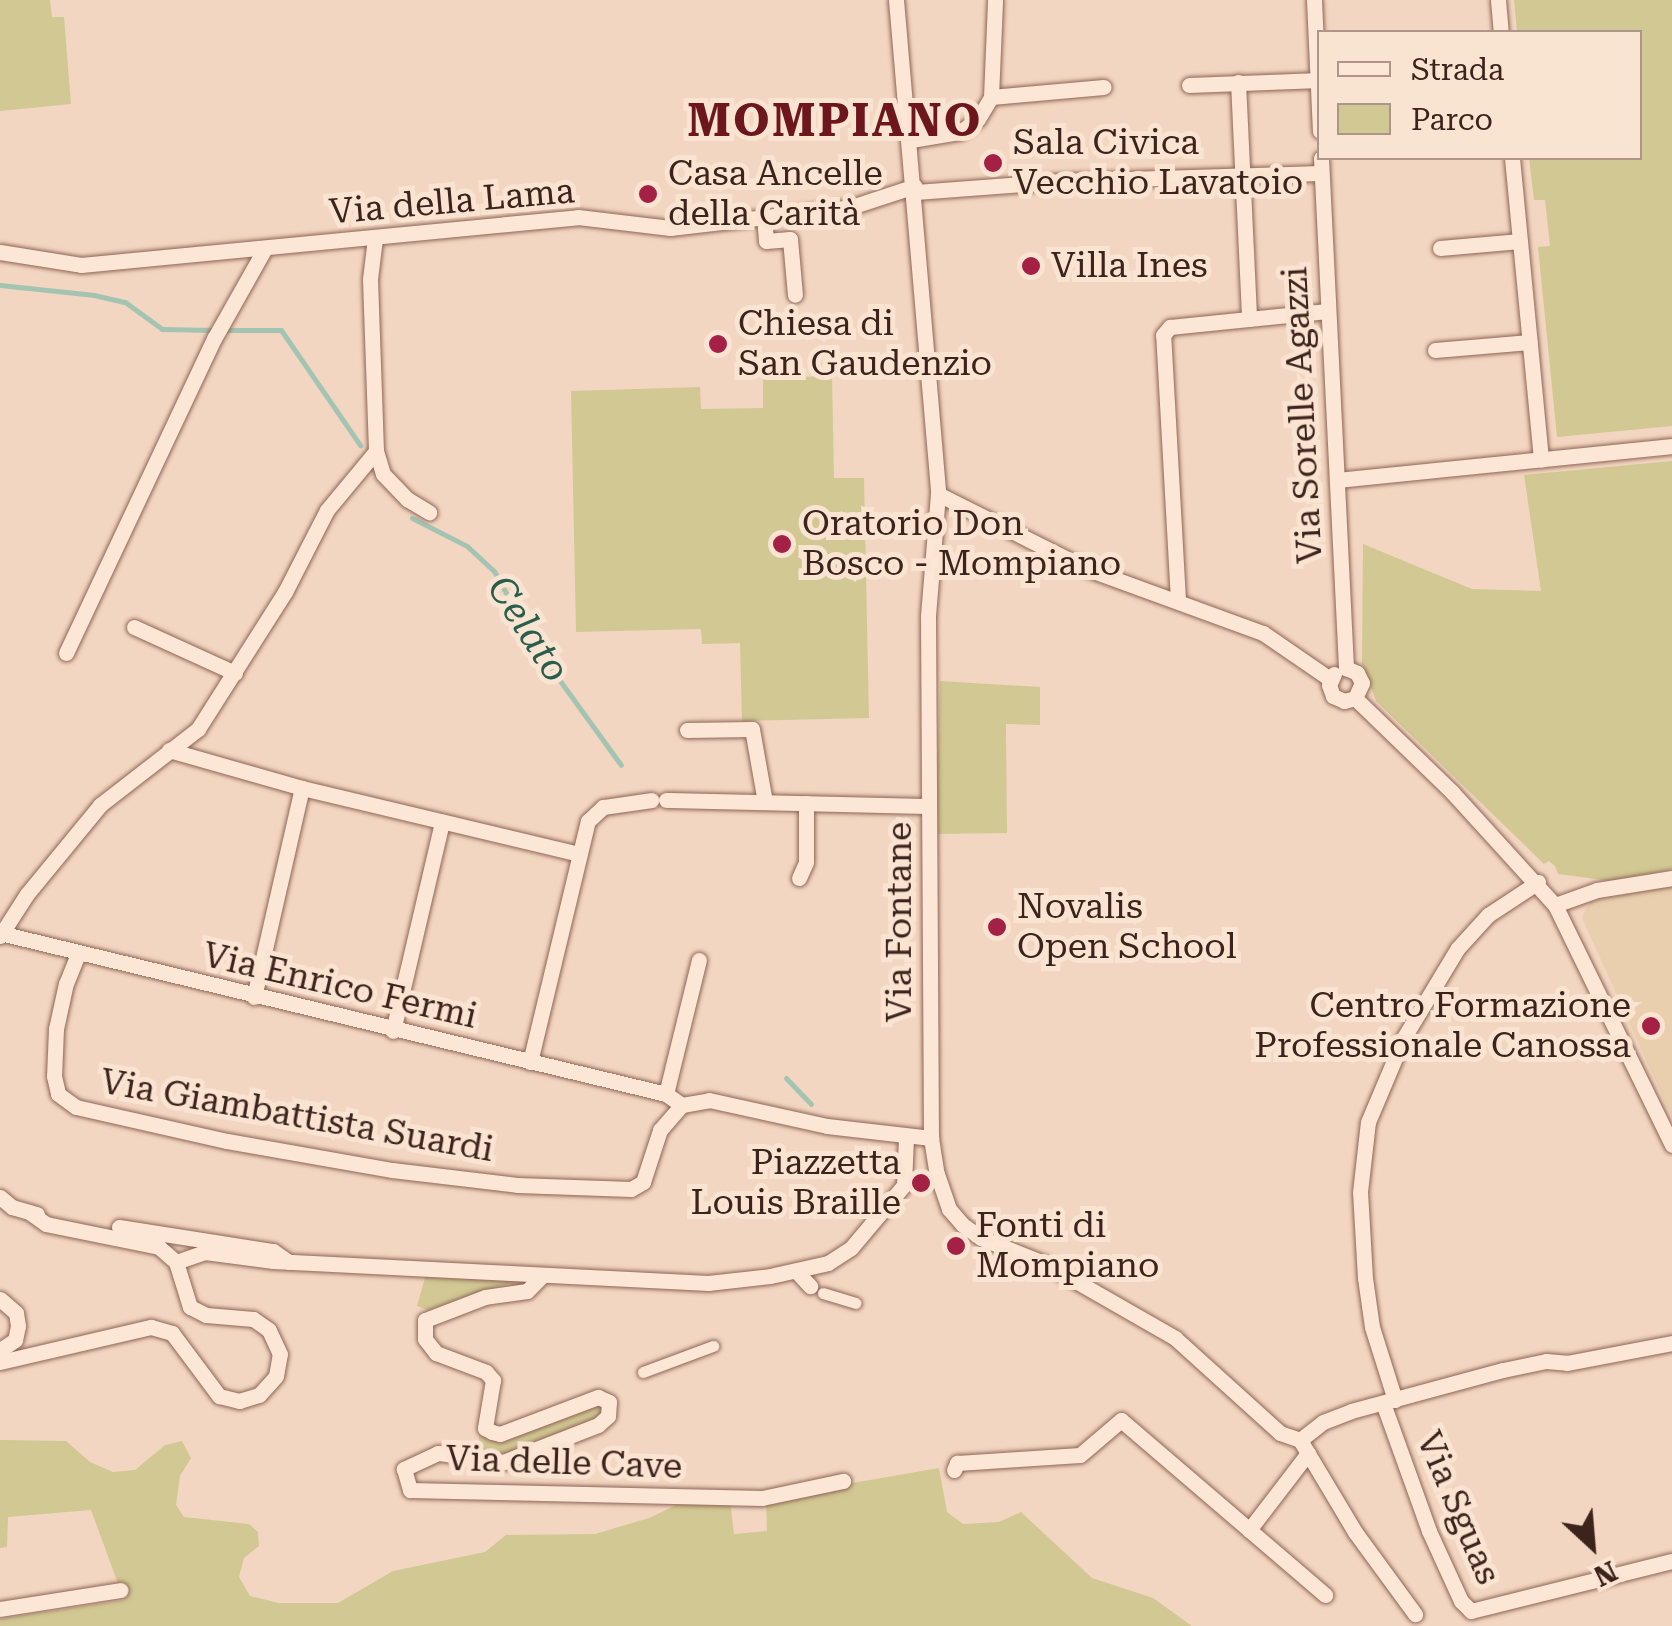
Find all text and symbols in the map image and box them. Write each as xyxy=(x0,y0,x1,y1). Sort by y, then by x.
legend xyxy=(1317,30,1642,160)
text: Strada xyxy=(1411,52,1504,87)
district label: MOMPIANO xyxy=(687,94,983,148)
text: Parco xyxy=(1411,102,1493,137)
place label: Sala Civica Vecchio Lavatoio xyxy=(1013,122,1303,204)
marker: Sala Civica Vecchio Lavatoio xyxy=(982,152,1004,174)
place label: Casa Ancelle della Carità xyxy=(668,153,883,235)
street label: Via della Lama xyxy=(328,170,576,234)
marker: Casa Ancelle della Carità xyxy=(637,183,659,205)
place label: Villa Ines xyxy=(1051,245,1208,287)
marker: Villa Ines xyxy=(1020,255,1042,277)
street label: Via Sorelle Agazzi xyxy=(1274,265,1332,565)
place label: Chiesa di San Gaudenzio xyxy=(738,303,992,385)
marker: Chiesa di San Gaudenzio xyxy=(707,333,729,355)
place label: Oratorio Don Bosco - Mompiano xyxy=(802,503,1121,585)
marker: Oratorio Don Bosco - Mompiano xyxy=(771,533,793,555)
water label: Celato xyxy=(477,568,579,690)
street label: Via Fontane xyxy=(879,822,921,1022)
place label: Novalis Open School xyxy=(1017,886,1237,968)
marker: Novalis Open School xyxy=(986,916,1008,938)
street label: Via Enrico Fermi xyxy=(199,934,481,1038)
place label: Centro Formazione Professionale Canossa xyxy=(1254,985,1631,1067)
marker: Centro Formazione Professionale Canossa xyxy=(1640,1015,1662,1037)
street label: Via Giambattista Suardi xyxy=(97,1061,497,1171)
place label: Piazzetta Louis Braille xyxy=(691,1142,901,1224)
marker: Piazzetta Louis Braille xyxy=(910,1172,932,1194)
place label: Fonti di Mompiano xyxy=(976,1205,1160,1287)
marker: Fonti di Mompiano xyxy=(945,1235,967,1257)
street label: Via Sguas xyxy=(1407,1425,1509,1591)
street label: Via delle Cave xyxy=(445,1438,683,1488)
north arrow xyxy=(1542,1496,1642,1596)
text: N xyxy=(1588,1554,1622,1593)

